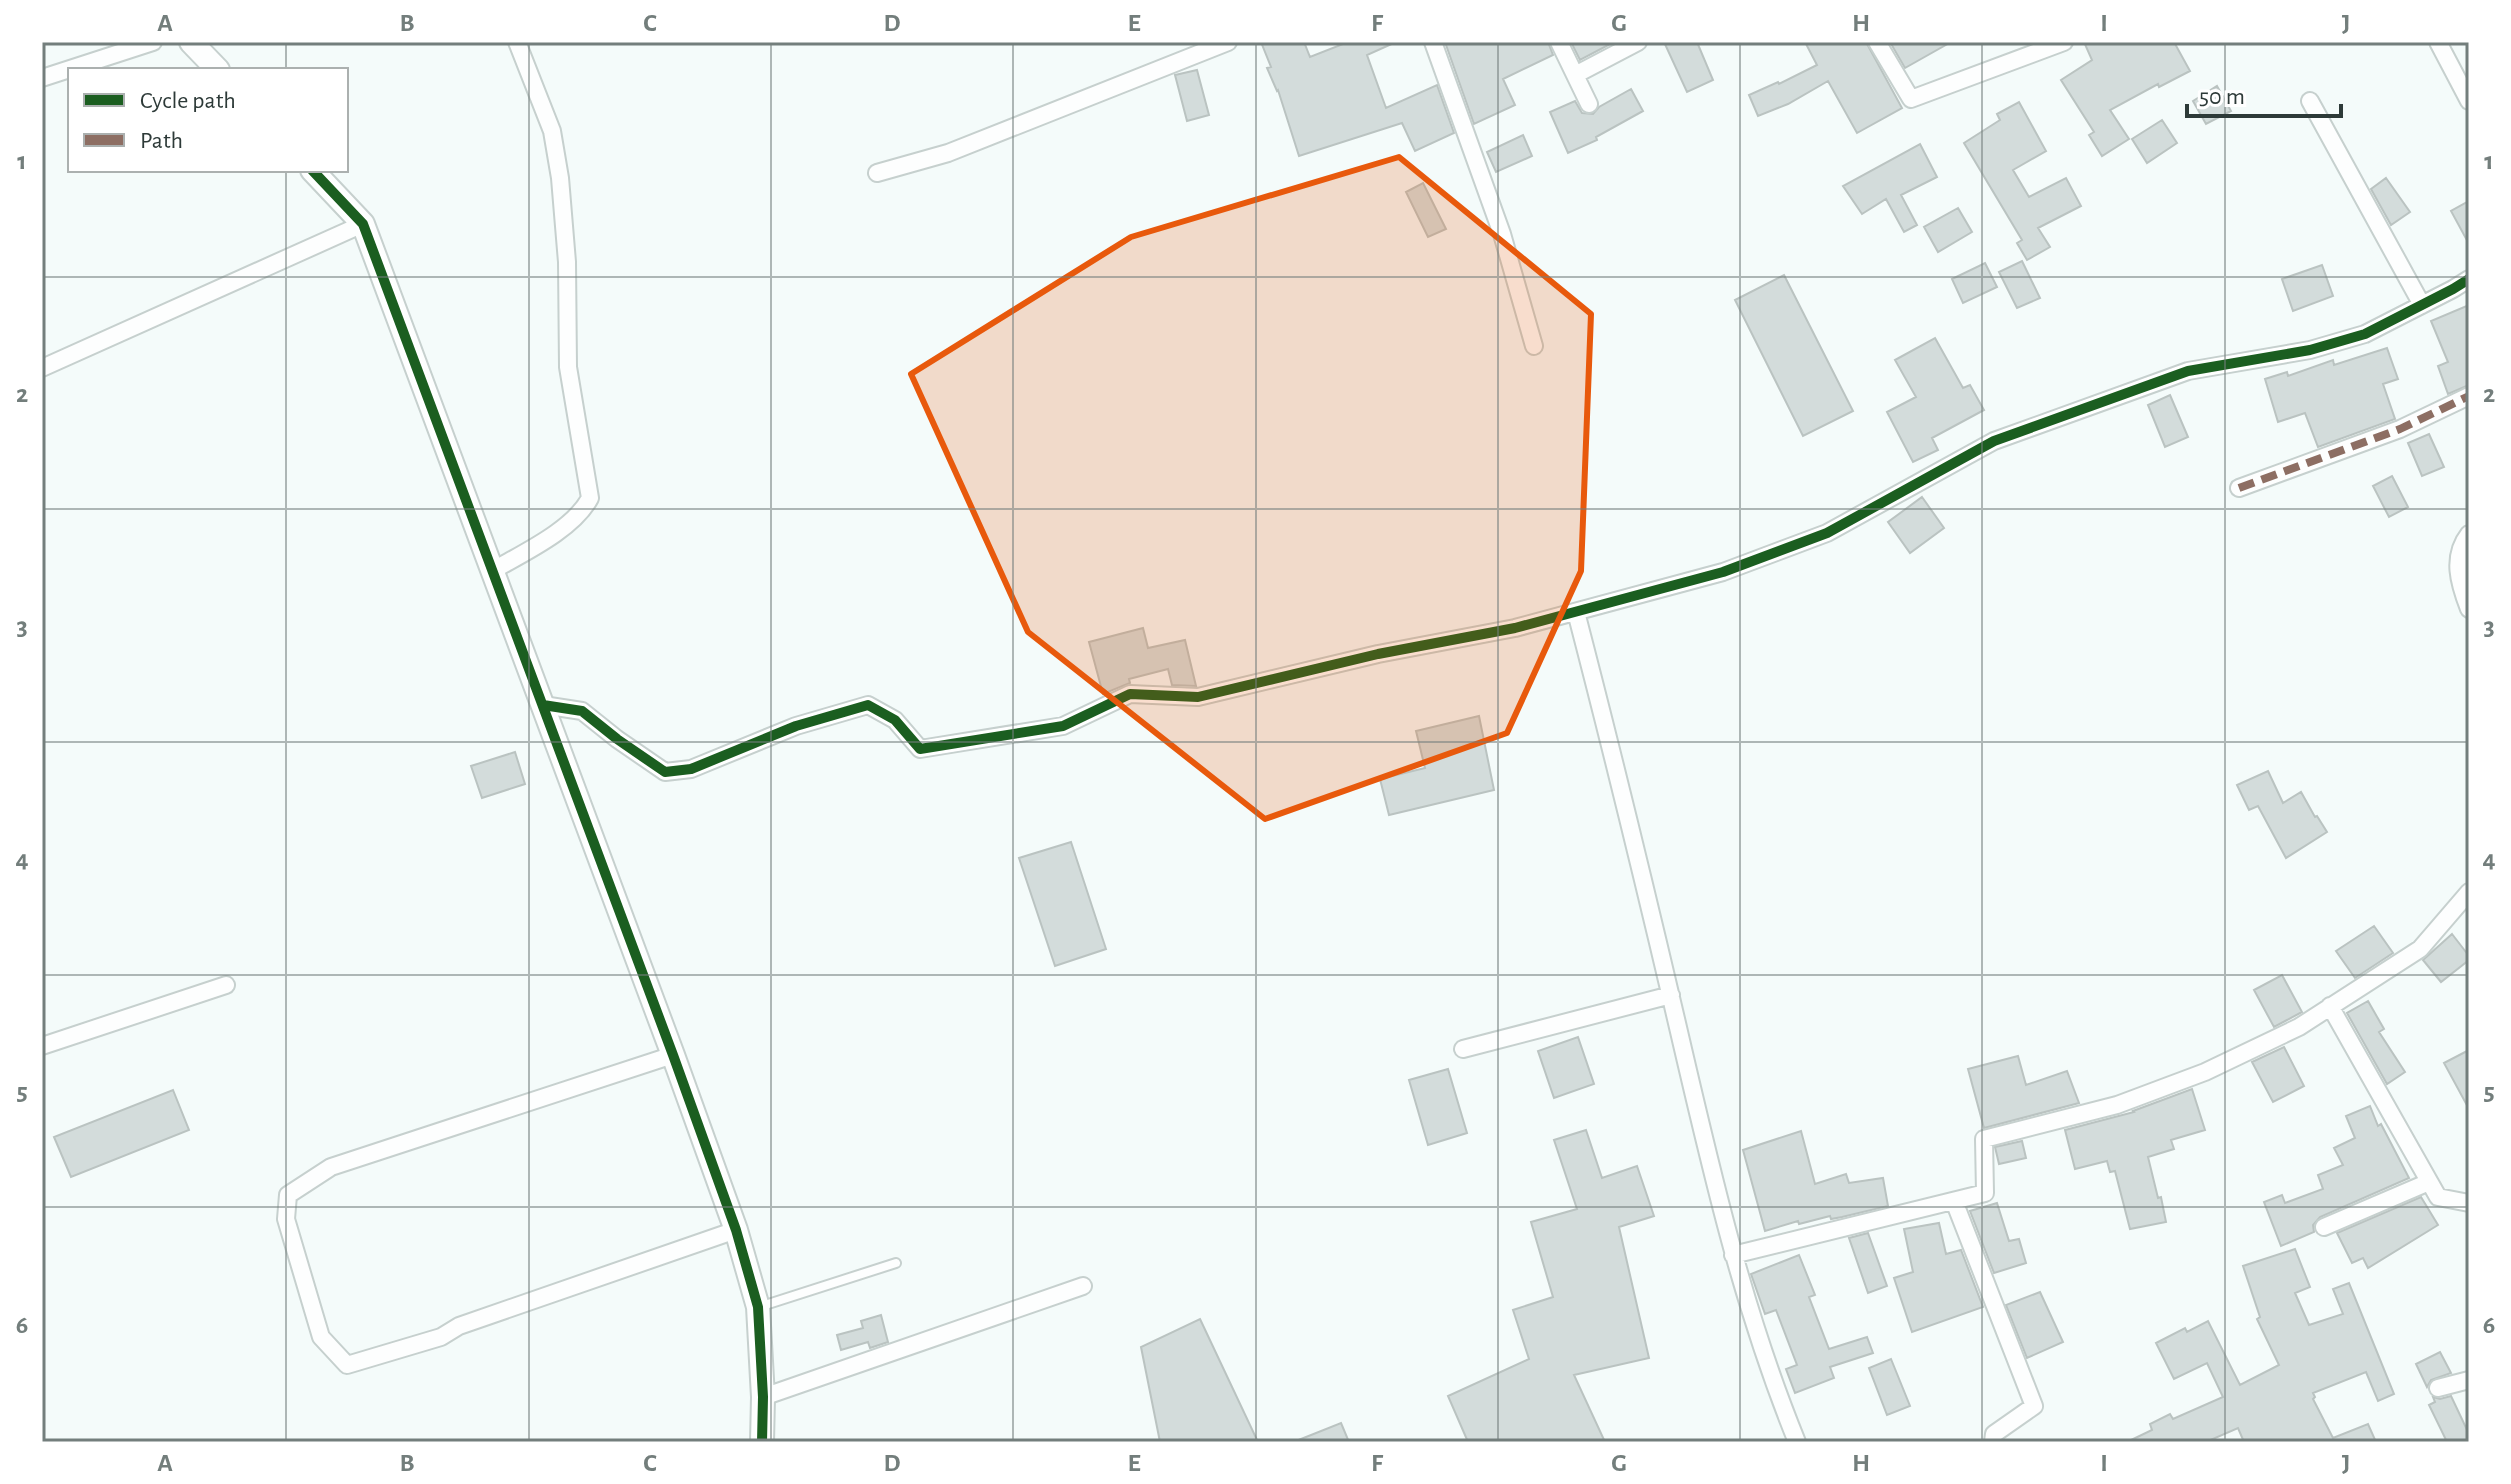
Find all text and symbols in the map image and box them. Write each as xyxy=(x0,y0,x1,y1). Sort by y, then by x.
text: A xyxy=(157,10,173,36)
text: B xyxy=(399,10,415,36)
text: C xyxy=(643,10,657,36)
text: D xyxy=(883,10,901,36)
text: E xyxy=(1127,10,1141,36)
text: F xyxy=(1371,10,1384,36)
text: G xyxy=(1611,10,1627,36)
text: H xyxy=(1852,10,1870,36)
text: I xyxy=(2100,10,2108,36)
text: J xyxy=(2342,10,2350,36)
legend xyxy=(68,68,348,172)
scale bar xyxy=(2187,68,2341,118)
text: 50 m xyxy=(2199,85,2245,109)
text: Cycle path xyxy=(140,89,236,113)
text: Path xyxy=(140,129,183,153)
text: 1 xyxy=(17,148,27,174)
text: 1 xyxy=(2484,148,2494,174)
text: 2 xyxy=(16,381,28,407)
text: 2 xyxy=(2483,381,2495,407)
text: 3 xyxy=(16,614,28,640)
text: 3 xyxy=(2483,614,2495,640)
text: 4 xyxy=(15,846,29,872)
text: 4 xyxy=(2482,846,2496,872)
text: 5 xyxy=(16,1079,28,1105)
text: 5 xyxy=(2483,1079,2495,1105)
text: 6 xyxy=(16,1312,28,1338)
text: 6 xyxy=(2483,1312,2495,1338)
text: A xyxy=(157,1450,173,1476)
text: B xyxy=(399,1450,415,1476)
text: C xyxy=(643,1450,657,1476)
text: D xyxy=(883,1450,901,1476)
text: E xyxy=(1127,1450,1141,1476)
text: F xyxy=(1371,1450,1384,1476)
text: G xyxy=(1611,1450,1627,1476)
text: H xyxy=(1852,1450,1870,1476)
text: I xyxy=(2100,1450,2108,1476)
text: J xyxy=(2342,1450,2350,1476)

